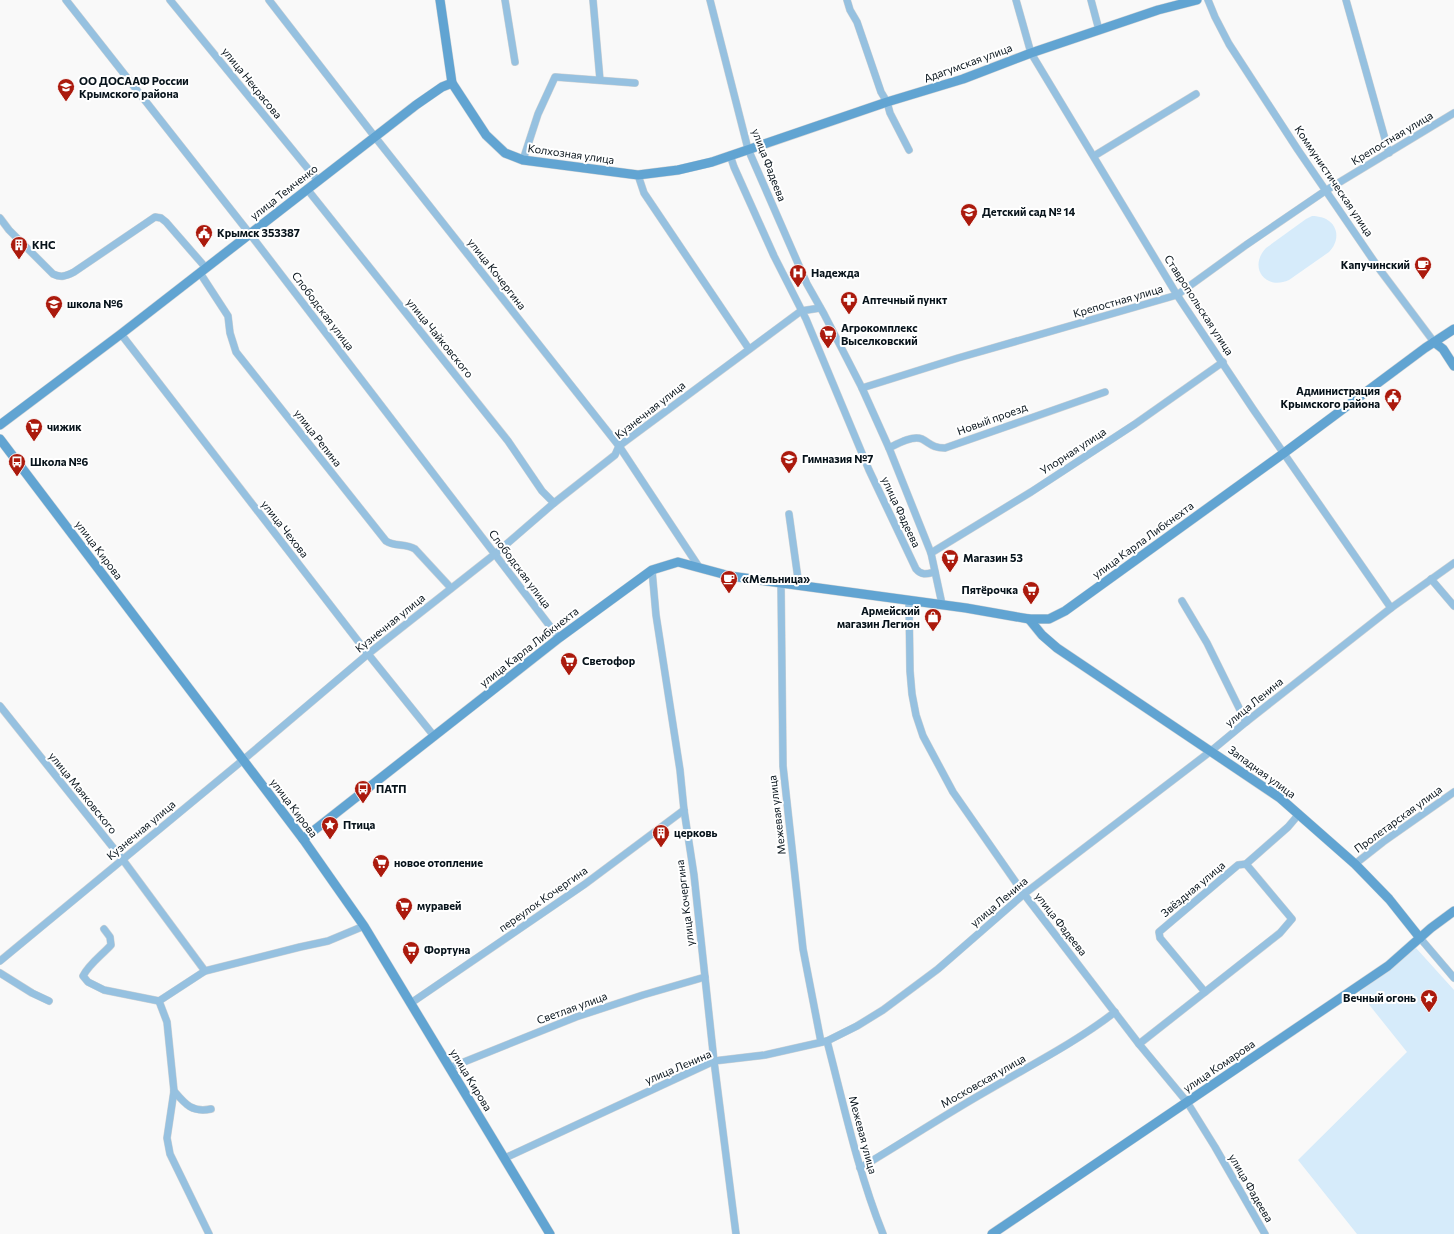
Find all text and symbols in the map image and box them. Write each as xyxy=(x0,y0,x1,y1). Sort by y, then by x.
street label: Адагумская улица xyxy=(922,41,1014,85)
street label: улица Некрасова xyxy=(220,44,285,121)
place label: ОО ДОСААФ России Крымского района xyxy=(79,74,189,100)
school or university icon: ОО ДОСААФ России Крымского района xyxy=(56,77,76,102)
street label: Крепостная улица xyxy=(1349,108,1435,167)
street label: Коммунистическая улица xyxy=(1292,123,1376,239)
street label: улица Фадеева xyxy=(750,127,789,203)
street label: Колхозная улица xyxy=(527,141,615,166)
street label: улица Темченко xyxy=(247,161,320,222)
school or university icon: Детский сад № 14 xyxy=(959,202,979,227)
place label: Детский сад № 14 xyxy=(982,205,1075,218)
public building icon: Крымск 353387 xyxy=(194,223,214,248)
place label: Крымск 353387 xyxy=(217,226,300,239)
building icon: КНС xyxy=(9,235,29,260)
street label: улица Кочергина xyxy=(466,235,529,312)
place label: КНС xyxy=(32,238,56,251)
street label: Ставропольская улица xyxy=(1162,252,1237,357)
cafe icon: Капучинский xyxy=(1413,255,1433,280)
place label: Капучинский xyxy=(1341,258,1410,271)
hospital icon: Надежда xyxy=(788,263,808,288)
place label: Надежда xyxy=(811,266,860,279)
street label: Слободская улица xyxy=(290,269,357,353)
street label: Крепостная улица xyxy=(1071,281,1164,320)
pharmacy icon: Аптечный пункт xyxy=(839,290,859,315)
place label: Аптечный пункт xyxy=(862,293,948,306)
school or university icon: школа №6 xyxy=(44,294,64,319)
street label: улица Чайковского xyxy=(404,295,477,380)
place label: школа №6 xyxy=(67,297,123,310)
place label: Агрокомплекс Выселковский xyxy=(841,321,918,347)
supermarket icon: Агрокомплекс Выселковский xyxy=(818,324,838,349)
street label: Кузнечная улица xyxy=(612,378,688,441)
place label: Администрация Крымского района xyxy=(1280,384,1380,410)
public building icon: Администрация Крымского района xyxy=(1383,387,1403,412)
street label: Новый проезд xyxy=(955,400,1029,437)
street label: улица Репина xyxy=(292,406,345,469)
supermarket icon: чижик xyxy=(24,417,44,442)
place label: чижик xyxy=(47,420,82,433)
street label: Упорная улица xyxy=(1037,424,1108,477)
school or university icon: Гимназия №7 xyxy=(779,449,799,474)
bus stop icon: Школа №6 xyxy=(7,452,27,477)
place label: Гимназия №7 xyxy=(802,452,873,465)
place label: Школа №6 xyxy=(30,455,89,468)
street label: улица Фадеева xyxy=(879,474,924,549)
street label: улица Чехова xyxy=(259,497,312,560)
street label: улица Карла Либкнехта xyxy=(1090,499,1196,581)
street label: улица Кирова xyxy=(73,518,126,582)
street label: Слободская улица xyxy=(487,527,554,611)
supermarket icon: Магазин 53 xyxy=(940,548,960,573)
place label: Магазин 53 xyxy=(963,551,1023,564)
cafe icon: «Мельница» xyxy=(719,569,739,594)
place label: «Мельница» xyxy=(742,572,810,585)
supermarket icon: Пятёрочка xyxy=(1021,580,1041,605)
place label: Пятёрочка xyxy=(962,583,1018,596)
street label: Кузнечная улица xyxy=(352,591,427,655)
street label: улица Карла Либкнехта xyxy=(477,604,581,689)
place label: Армейский магазин Легион xyxy=(837,604,920,630)
shop icon: Армейский магазин Легион xyxy=(923,607,943,632)
supermarket icon: Светофор xyxy=(559,651,579,676)
place label: Светофор xyxy=(582,654,636,667)
street label: улица Ленина xyxy=(1222,674,1285,729)
street label: Западная улица xyxy=(1226,743,1299,800)
street label: улица Маяковского xyxy=(47,749,121,836)
street label: Межевая улица xyxy=(765,775,788,856)
street label: улица Кирова xyxy=(268,776,321,840)
bus stop icon: ПАТП xyxy=(353,779,373,804)
place label: ПАТП xyxy=(376,782,407,795)
street label: Пролетарская улица xyxy=(1351,782,1444,855)
street label: Кузнечная улица xyxy=(104,797,178,862)
place icon: Птица xyxy=(320,815,340,840)
place label: Птица xyxy=(343,818,376,831)
building icon: церковь xyxy=(651,823,671,848)
place label: церковь xyxy=(674,826,718,839)
supermarket icon: новое отопление xyxy=(371,853,391,878)
place label: новое отопление xyxy=(394,856,483,869)
street label: Звёздная улица xyxy=(1158,858,1227,919)
street label: улица Кочергина xyxy=(673,859,696,947)
street label: переулок Кочергина xyxy=(496,863,590,934)
street label: улица Ленина xyxy=(967,874,1030,929)
street label: улица Фадеева xyxy=(1033,889,1090,958)
supermarket icon: муравей xyxy=(394,896,414,921)
place label: муравей xyxy=(417,899,462,912)
supermarket icon: Фортуна xyxy=(401,940,421,965)
place label: Фортуна xyxy=(424,943,471,956)
place icon: Вечный огонь xyxy=(1419,988,1439,1013)
street label: Светлая улица xyxy=(535,989,609,1026)
place label: Вечный огонь xyxy=(1343,991,1416,1004)
street label: улица Комарова xyxy=(1180,1037,1257,1094)
street label: улица Кирова xyxy=(448,1046,495,1113)
street label: улица Ленина xyxy=(643,1047,713,1086)
street label: Московская улица xyxy=(938,1051,1027,1110)
street label: Межевая улица xyxy=(847,1094,880,1175)
street label: улица Фадеева xyxy=(1227,1151,1276,1224)

